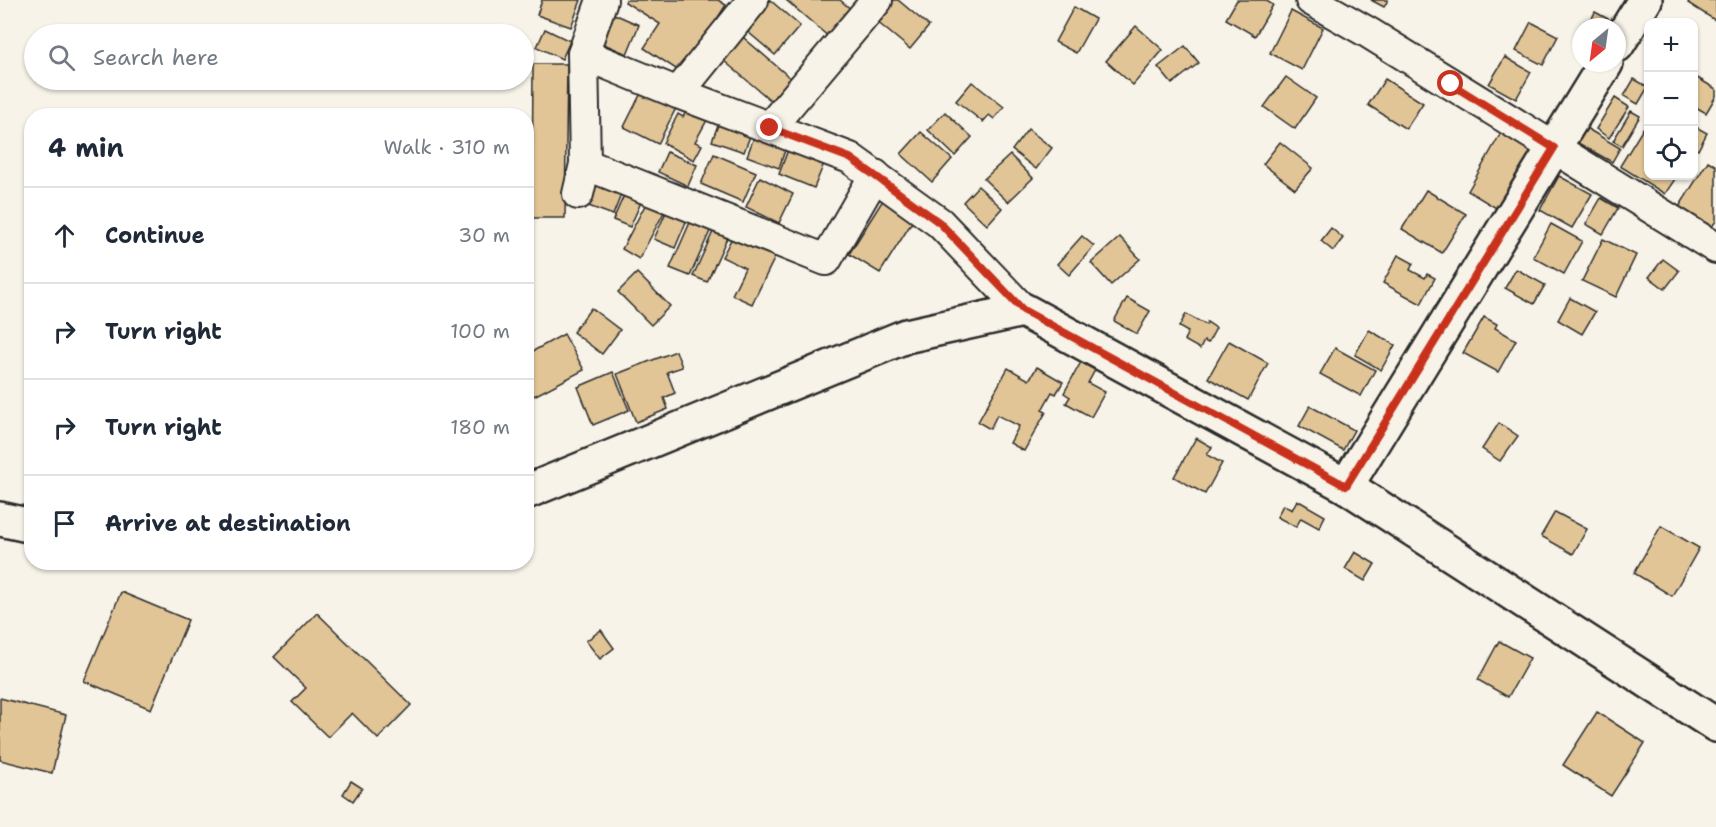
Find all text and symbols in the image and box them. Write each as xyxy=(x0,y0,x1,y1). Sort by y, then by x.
north arrow xyxy=(1572,18,1626,72)
map controls xyxy=(1644,18,1698,180)
button: + xyxy=(1644,18,1698,72)
search box xyxy=(24,24,534,90)
icon: search xyxy=(45,41,78,74)
text: Search here xyxy=(93,43,219,72)
route start xyxy=(1437,70,1463,96)
button: − xyxy=(1644,72,1698,126)
route end xyxy=(756,114,782,140)
button: locate xyxy=(1644,126,1698,180)
text: 4 min xyxy=(48,130,124,165)
text: Walk · 310 m xyxy=(384,134,510,160)
icon: ahead xyxy=(48,219,81,252)
text: Continue xyxy=(105,221,205,250)
text: 30 m xyxy=(458,222,510,248)
icon: right xyxy=(48,315,81,348)
text: Turn right xyxy=(105,317,222,346)
text: 100 m xyxy=(450,318,510,344)
icon: right xyxy=(48,411,81,444)
text: Turn right xyxy=(105,413,222,442)
text: 180 m xyxy=(450,414,510,440)
icon: arrive xyxy=(48,507,81,540)
text: Arrive at destination xyxy=(105,509,351,538)

